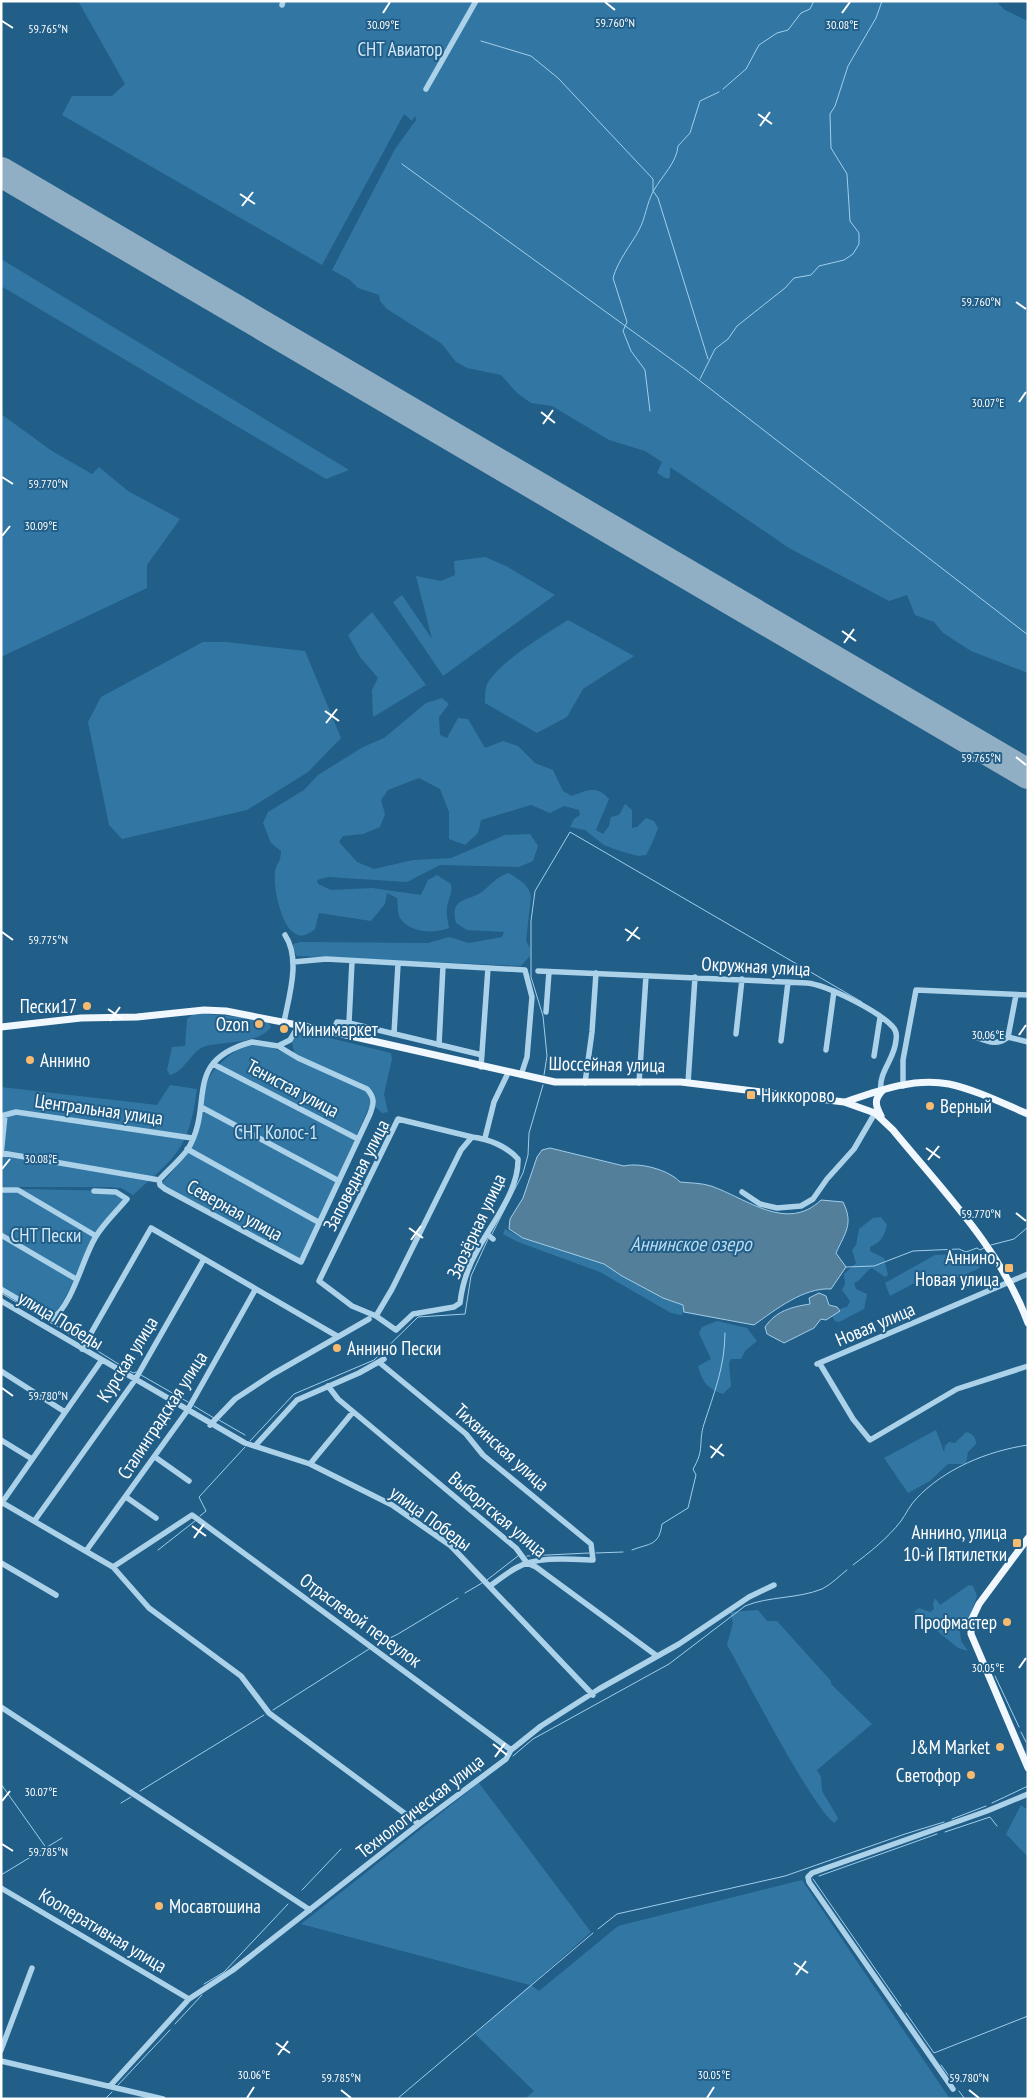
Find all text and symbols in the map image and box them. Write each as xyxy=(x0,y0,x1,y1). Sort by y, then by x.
text: 59.760°N xyxy=(595,15,635,30)
text: 30.09°E xyxy=(367,17,400,32)
text: 30.08°E xyxy=(826,17,859,32)
text: 59.765°N xyxy=(28,21,68,36)
park label: СНТ Авиатор xyxy=(357,37,443,61)
text: 59.760°N xyxy=(961,294,1001,309)
text: 30.07°E xyxy=(972,395,1005,410)
text: 59.770°N xyxy=(28,476,68,491)
text: 30.09°E xyxy=(25,518,58,533)
text: 59.765°N xyxy=(961,750,1001,765)
text: 59.775°N xyxy=(28,932,68,947)
street label: Окружная улица xyxy=(701,951,811,981)
place label: Пески17 xyxy=(20,994,77,1018)
marker: Пески17 xyxy=(81,1000,93,1012)
place label: Ozon xyxy=(216,1012,249,1036)
place label: Минимаркет xyxy=(294,1017,379,1041)
marker: Ozon xyxy=(253,1018,265,1030)
marker: Минимаркет xyxy=(278,1023,290,1035)
text: 30.06°E xyxy=(972,1027,1005,1042)
place label: Аннино xyxy=(40,1048,90,1072)
street label: Шоссейная улица xyxy=(548,1051,666,1077)
marker: Аннино xyxy=(24,1054,36,1066)
street label: Тенистая улица xyxy=(243,1054,343,1122)
place label: Никкорово xyxy=(761,1083,835,1107)
street label: Центральная улица xyxy=(33,1088,165,1130)
marker: Никкорово xyxy=(745,1089,757,1101)
place label: Верный xyxy=(940,1094,992,1118)
marker: Верный xyxy=(924,1100,936,1112)
street label: Заповедная улица xyxy=(318,1115,394,1235)
park label: СНТ Колос-1 xyxy=(234,1120,318,1144)
text: 30.08°E xyxy=(25,1151,58,1166)
street label: Заозёрная улица xyxy=(441,1170,511,1282)
street label: Северная улица xyxy=(183,1174,287,1246)
text: 59.770°N xyxy=(961,1206,1001,1221)
park label: СНТ Пески xyxy=(11,1223,81,1247)
water label: Аннинское озеро xyxy=(630,1231,753,1257)
place label: Аннино, Новая улица xyxy=(915,1245,999,1291)
marker: Аннино, Новая улица xyxy=(1003,1262,1015,1274)
street label: улица Победы xyxy=(14,1285,108,1355)
street label: Новая улица xyxy=(832,1297,918,1351)
street label: Курская улица xyxy=(91,1312,163,1406)
place label: Аннино Пески xyxy=(347,1336,441,1360)
marker: Аннино Пески xyxy=(331,1342,343,1354)
street label: Сталинградская улица xyxy=(112,1347,212,1483)
text: 59.780°N xyxy=(28,1388,68,1403)
street label: Тихвинская улица xyxy=(450,1398,554,1496)
street label: Выборгская улица xyxy=(444,1466,552,1562)
street label: улица Победы xyxy=(385,1480,477,1556)
place label: Аннино, улица 10-й Пятилетки xyxy=(903,1520,1007,1566)
marker: Аннино, улица 10-й Пятилетки xyxy=(1011,1537,1023,1549)
street label: Отраслевой переулок xyxy=(295,1568,427,1673)
place label: Профмастер xyxy=(914,1610,997,1634)
marker: Профмастер xyxy=(1001,1616,1013,1628)
text: 30.05°E xyxy=(972,1660,1005,1675)
place label: J&M Market xyxy=(911,1735,991,1759)
marker: J&M Market xyxy=(994,1741,1006,1753)
street label: Технологическая улица xyxy=(351,1749,489,1863)
place label: Светофор xyxy=(896,1763,961,1787)
marker: Светофор xyxy=(965,1769,977,1781)
text: 30.07°E xyxy=(25,1784,58,1799)
text: 59.785°N xyxy=(28,1844,68,1859)
street label: Кооперативная улица xyxy=(35,1882,171,1978)
place label: Мосавтошина xyxy=(169,1894,261,1918)
marker: Мосавтошина xyxy=(153,1900,165,1912)
text: 30.06°E xyxy=(238,2067,271,2082)
text: 30.05°E xyxy=(698,2067,731,2082)
text: 59.785°N xyxy=(321,2070,361,2085)
text: 59.780°N xyxy=(949,2070,989,2085)

